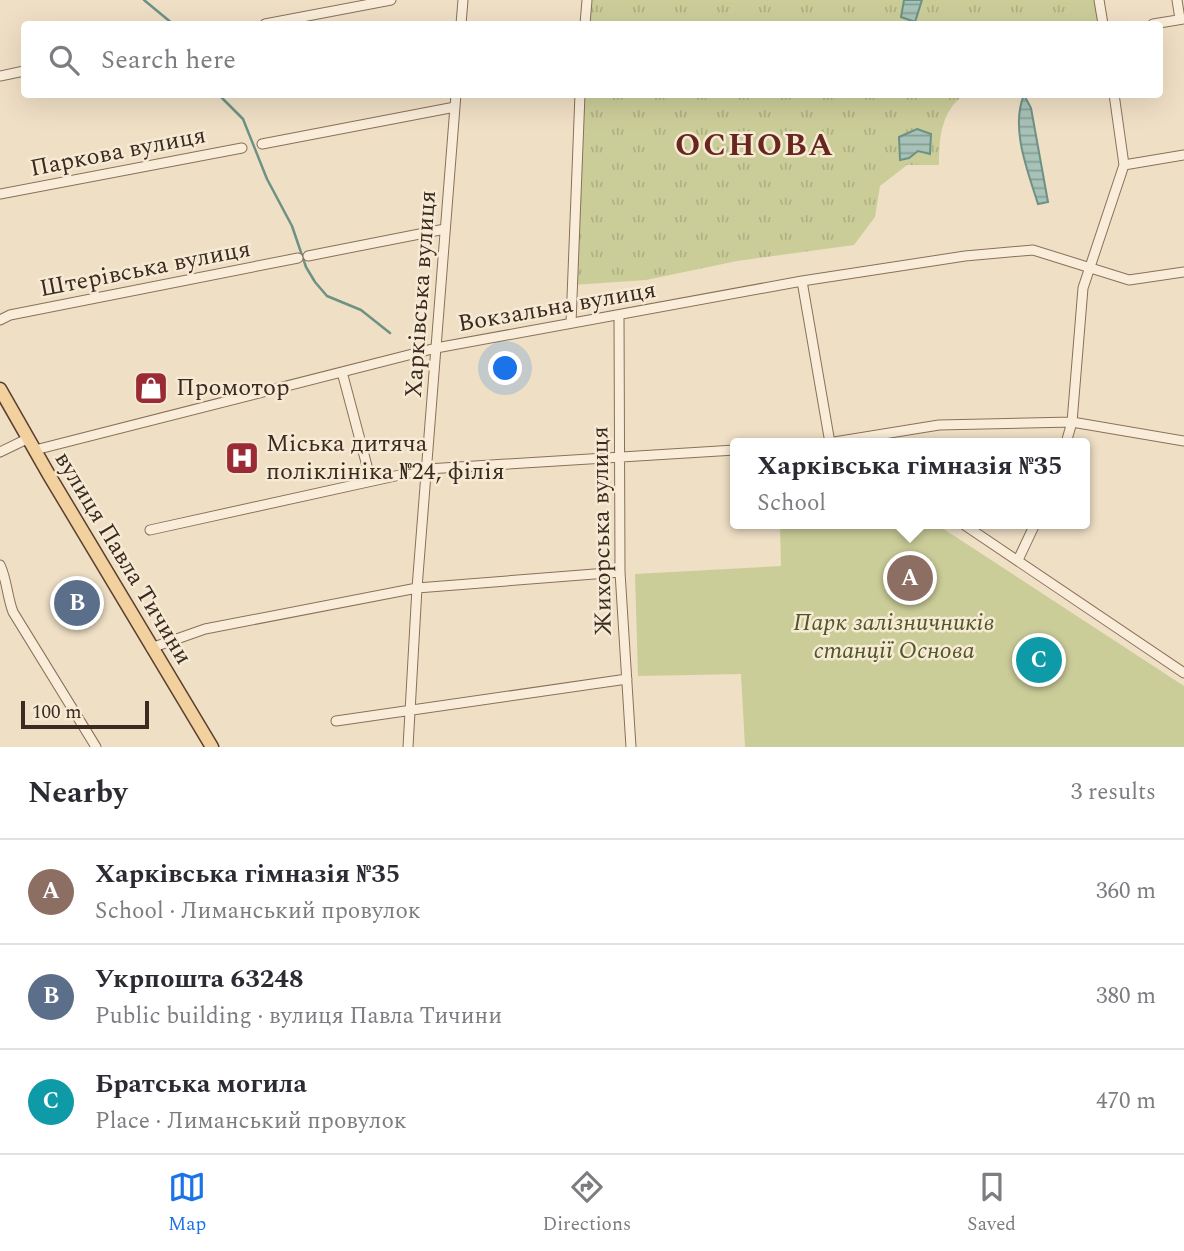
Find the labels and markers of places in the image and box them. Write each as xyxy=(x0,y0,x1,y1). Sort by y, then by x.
shop icon: Промотор xyxy=(132,369,170,407)
place label: Промотор xyxy=(176,370,290,406)
place label: Міська дитяча поліклініка №24, філія xyxy=(266,426,505,490)
hospital icon: Міська дитяча поліклініка №24, філія xyxy=(223,439,261,477)
pin: A xyxy=(887,552,933,604)
pin: B xyxy=(54,577,100,629)
pin: C xyxy=(1016,634,1062,686)

